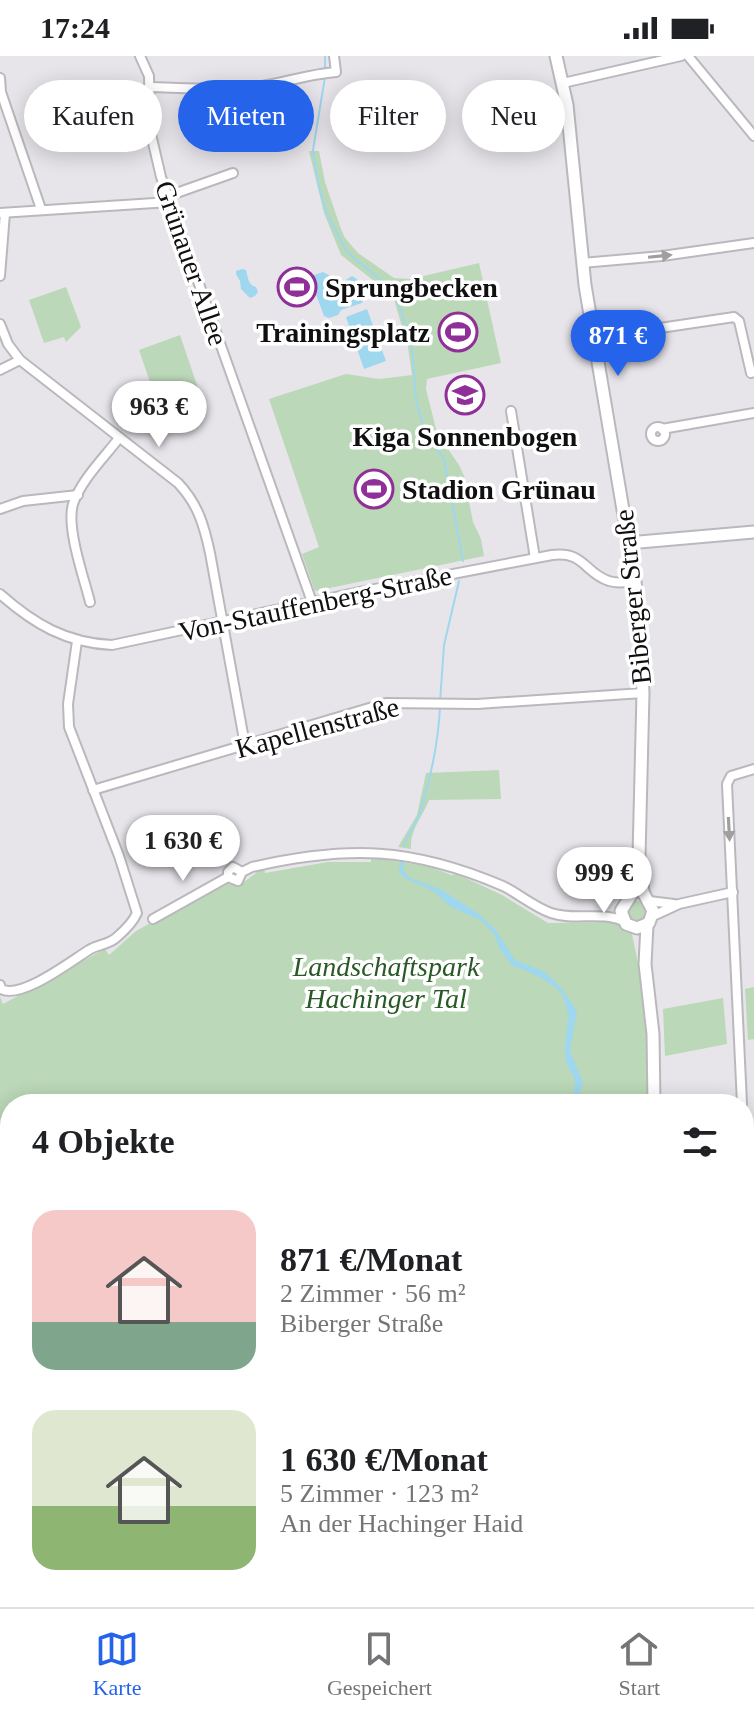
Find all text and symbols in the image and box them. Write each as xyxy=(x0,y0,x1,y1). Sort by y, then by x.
text: 17:24 xyxy=(40,11,110,44)
chip: Kaufen xyxy=(24,80,162,152)
chip: Mieten xyxy=(178,80,314,152)
chip: Filter xyxy=(330,80,446,152)
chip: Neu xyxy=(462,80,565,152)
street label: Grünauer Allee xyxy=(149,177,234,349)
one-way arrow xyxy=(648,250,673,263)
sports icon: Sprungbecken xyxy=(276,266,318,308)
place label: Sprungbecken xyxy=(325,272,498,303)
pin: 871 € xyxy=(562,310,674,378)
sports icon: Trainingsplatz xyxy=(437,311,479,353)
place label: Trainingsplatz xyxy=(256,317,430,348)
text: 871 € xyxy=(589,321,647,350)
school or university icon: Kiga Sonnenbogen xyxy=(444,374,486,416)
pin: 963 € xyxy=(103,381,215,449)
text: 963 € xyxy=(130,392,188,421)
place label: Kiga Sonnenbogen xyxy=(353,421,578,452)
sports icon: Stadion Grünau xyxy=(353,468,395,510)
place label: Stadion Grünau xyxy=(402,474,596,505)
street label: Biberger Straße xyxy=(608,508,657,686)
street label: Von-Stauffenberg-Straße xyxy=(176,559,454,648)
street label: Kapellenstraße xyxy=(232,691,402,764)
pin: 1 630 € xyxy=(109,815,257,883)
one-way arrow xyxy=(723,817,736,842)
text: 1 630 € xyxy=(144,826,222,855)
pin: 999 € xyxy=(548,847,660,915)
text: 999 € xyxy=(575,858,633,887)
park label: Landschaftspark Hachinger Tal xyxy=(292,951,480,1014)
icon: filters xyxy=(678,1120,722,1164)
text: 4 Objekte xyxy=(32,1123,175,1160)
text: 871 €/Monat xyxy=(280,1241,462,1278)
icon: home xyxy=(96,1242,192,1338)
text: 2 Zimmer · 56 m² xyxy=(280,1279,465,1308)
text: Biberger Straße xyxy=(280,1309,443,1338)
text: 1 630 €/Monat xyxy=(280,1441,488,1478)
icon: home xyxy=(96,1442,192,1538)
text: 5 Zimmer · 123 m² xyxy=(280,1479,478,1508)
text: An der Hachinger Haid xyxy=(280,1509,523,1538)
tab: Karte xyxy=(93,1627,142,1701)
tab: Gespeichert xyxy=(327,1627,432,1701)
tab: Start xyxy=(617,1627,661,1701)

